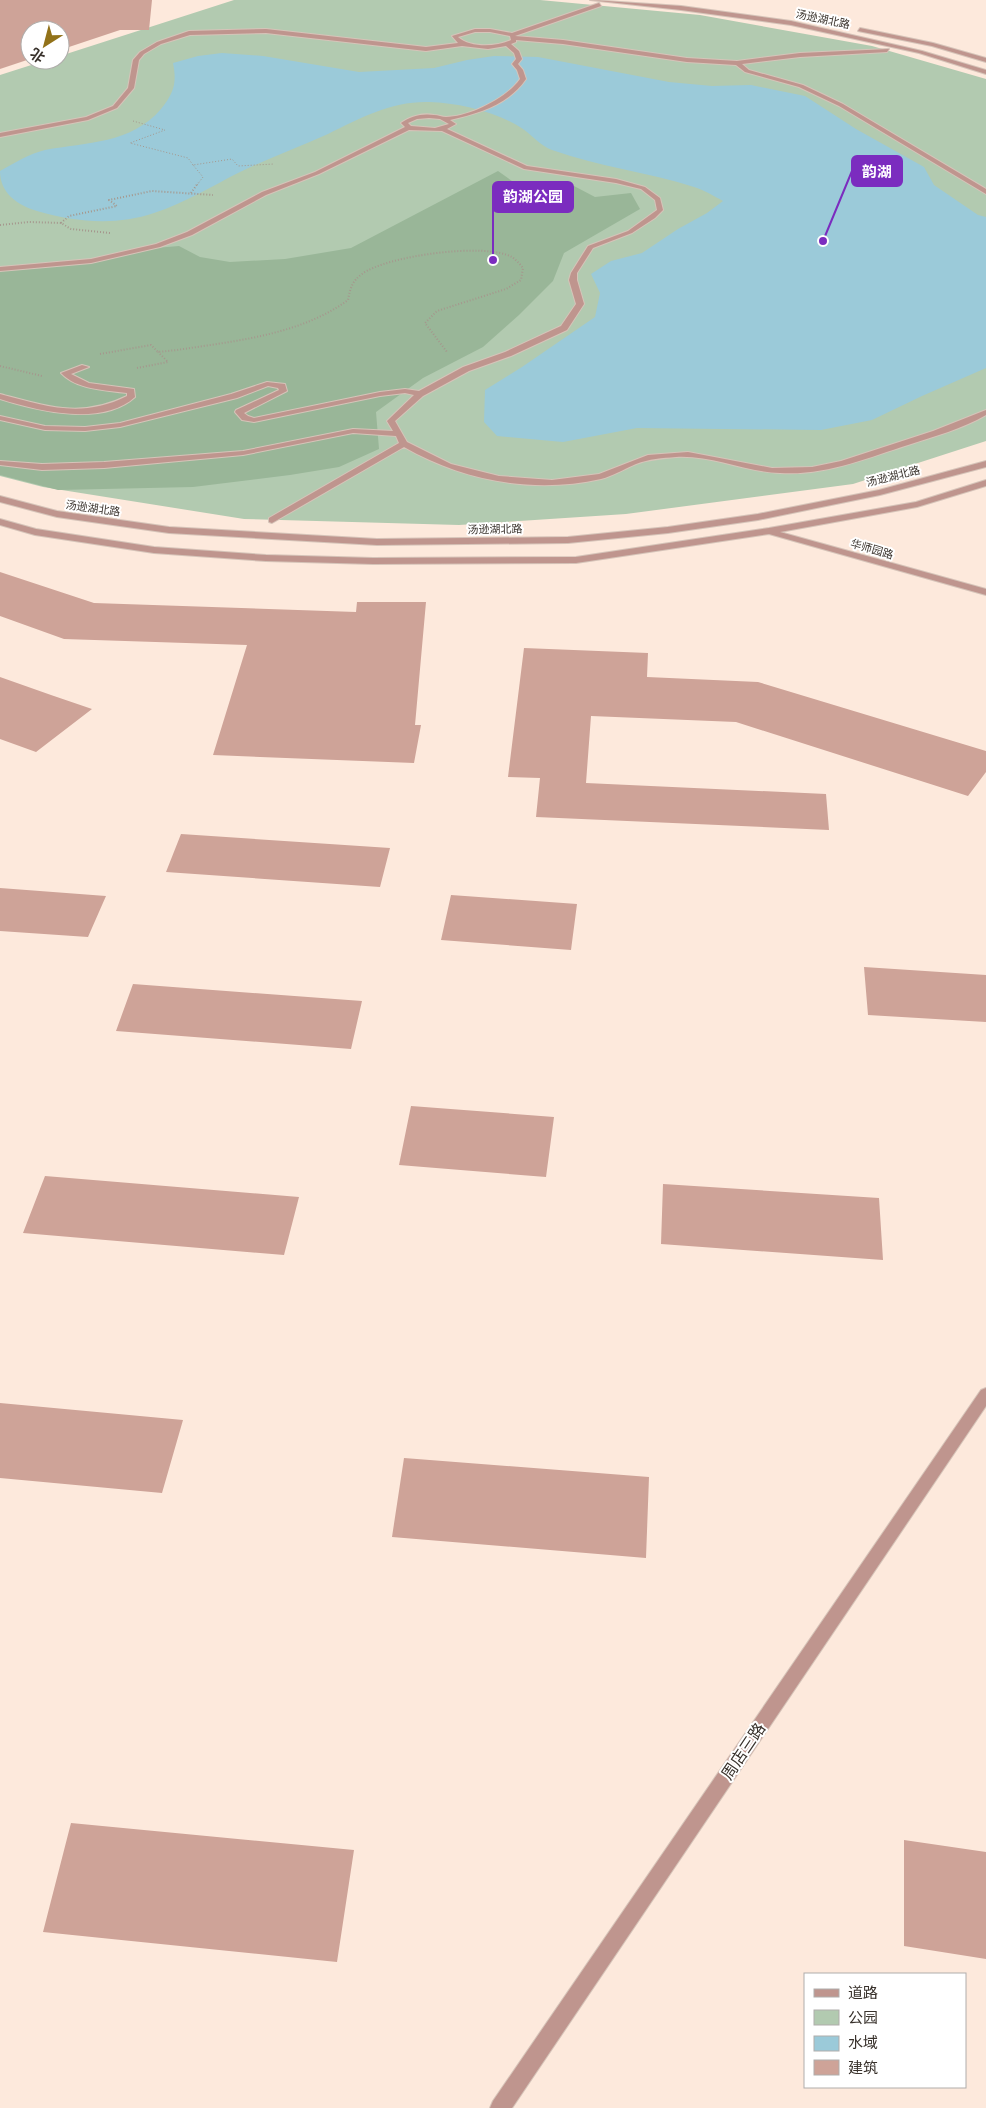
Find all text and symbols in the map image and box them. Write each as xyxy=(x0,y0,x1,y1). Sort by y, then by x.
street label: 汤逊湖北路 xyxy=(795,6,851,32)
north arrow xyxy=(20,20,70,70)
text: 北 xyxy=(26,44,48,67)
callout: 韵湖 xyxy=(852,156,902,186)
text: 韵湖 xyxy=(862,162,892,181)
callout: 韵湖公园 xyxy=(493,182,573,212)
text: 韵湖公园 xyxy=(503,187,563,206)
street label: 汤逊湖北路 xyxy=(865,463,921,489)
street label: 汤逊湖北路 xyxy=(65,497,121,519)
street label: 汤逊湖北路 xyxy=(467,522,523,536)
street label: 华师园路 xyxy=(849,536,895,562)
street label: 周店三路 xyxy=(717,1719,769,1783)
legend xyxy=(804,1973,966,2088)
text: 道路 xyxy=(848,1983,878,2002)
text: 公园 xyxy=(848,2008,878,2027)
text: 水域 xyxy=(848,2033,878,2052)
text: 建筑 xyxy=(848,2058,878,2077)

